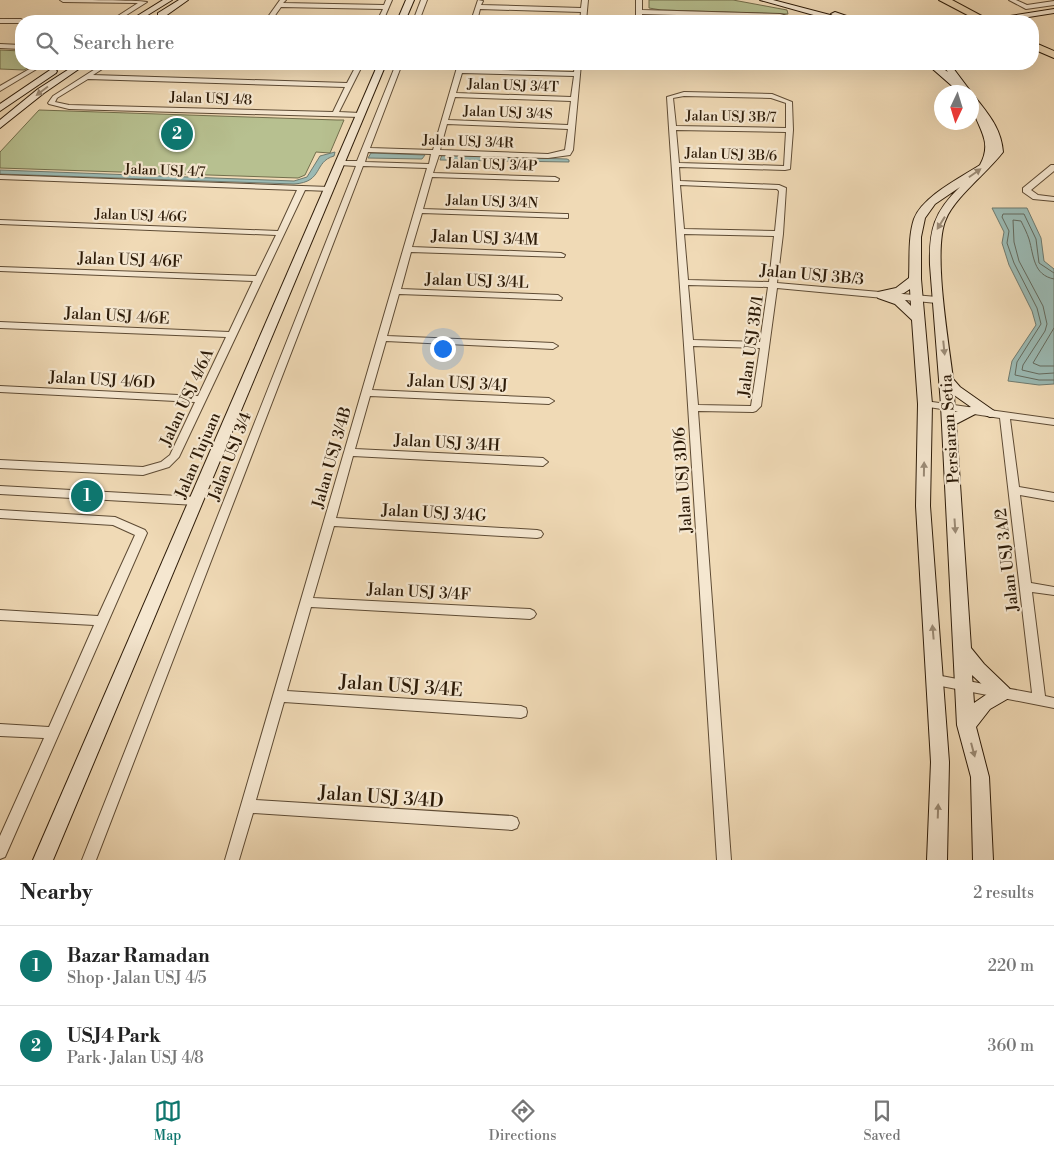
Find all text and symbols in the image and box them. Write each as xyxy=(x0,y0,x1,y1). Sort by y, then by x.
search box xyxy=(15,15,1039,70)
icon: search xyxy=(33,29,61,57)
text: Search here xyxy=(73,31,174,55)
street label: Jalan USJ 3/4T xyxy=(466,75,559,97)
one-way arrow xyxy=(36,85,49,96)
north arrow xyxy=(934,85,979,130)
street label: Jalan USJ 4/8 xyxy=(168,89,253,109)
street label: Jalan USJ 3/4S xyxy=(462,102,553,124)
street label: Jalan USJ 3B/7 xyxy=(684,107,777,127)
pin: 2 xyxy=(161,115,193,153)
street label: Jalan USJ 3/4R xyxy=(421,131,514,153)
street label: Jalan USJ 3B/6 xyxy=(684,144,778,166)
street label: Jalan USJ 3/4P xyxy=(445,154,538,176)
street label: Jalan USJ 4/7 xyxy=(123,161,206,181)
one-way arrow xyxy=(969,168,982,178)
street label: Jalan USJ 3/4N xyxy=(445,191,539,213)
street label: Jalan USJ 4/6G xyxy=(93,205,188,227)
one-way arrow xyxy=(937,216,946,229)
street label: Jalan USJ 3/4M xyxy=(430,226,539,250)
street label: Jalan USJ 4/6F xyxy=(76,248,183,272)
street label: Jalan USJ 3B/3 xyxy=(758,260,865,290)
street label: Jalan USJ 3/4L xyxy=(424,269,530,293)
street label: Jalan USJ 3B/1 xyxy=(734,294,768,399)
street label: Jalan USJ 4/6E xyxy=(63,303,170,329)
your location xyxy=(430,336,456,362)
one-way arrow xyxy=(940,341,948,357)
street label: Jalan USJ 4/6A xyxy=(155,345,219,450)
street label: Jalan USJ 4/6D xyxy=(47,367,156,393)
street label: Jalan USJ 3/4J xyxy=(406,370,509,396)
street label: Persiaran Setia xyxy=(936,373,964,484)
street label: Jalan USJ 3/4B xyxy=(308,404,356,511)
street label: Jalan Tujuan xyxy=(170,409,225,502)
street label: Jalan USJ 3/4 xyxy=(204,409,256,504)
street label: Jalan USJ 3D/6 xyxy=(669,426,697,534)
street label: Jalan USJ 3/4H xyxy=(392,430,501,456)
one-way arrow xyxy=(920,461,928,477)
pin: 1 xyxy=(71,477,103,515)
street label: Jalan USJ 3/4G xyxy=(380,500,487,526)
street label: Jalan USJ 3A/2 xyxy=(991,507,1023,614)
one-way arrow xyxy=(952,518,960,534)
street label: Jalan USJ 3/4F xyxy=(366,579,471,605)
one-way arrow xyxy=(928,623,936,639)
street label: Jalan USJ 3/4E xyxy=(337,670,464,702)
one-way arrow xyxy=(969,742,977,757)
street label: Jalan USJ 3/4D xyxy=(316,781,444,813)
one-way arrow xyxy=(935,803,943,819)
text: Nearby xyxy=(20,880,93,906)
text: 2 results xyxy=(973,883,1034,903)
text: Bazar Ramadan xyxy=(67,944,210,968)
text: 1 xyxy=(32,956,40,976)
text: 220 m xyxy=(988,956,1034,976)
text: Shop · Jalan USJ 4/5 xyxy=(67,968,207,988)
text: USJ4 Park xyxy=(67,1024,161,1048)
text: 2 xyxy=(31,1036,41,1056)
text: 360 m xyxy=(988,1036,1034,1056)
text: Park · Jalan USJ 4/8 xyxy=(67,1048,204,1068)
tab: Map xyxy=(154,1097,182,1145)
tab: Directions xyxy=(489,1097,556,1145)
tab: Saved xyxy=(864,1097,900,1145)

